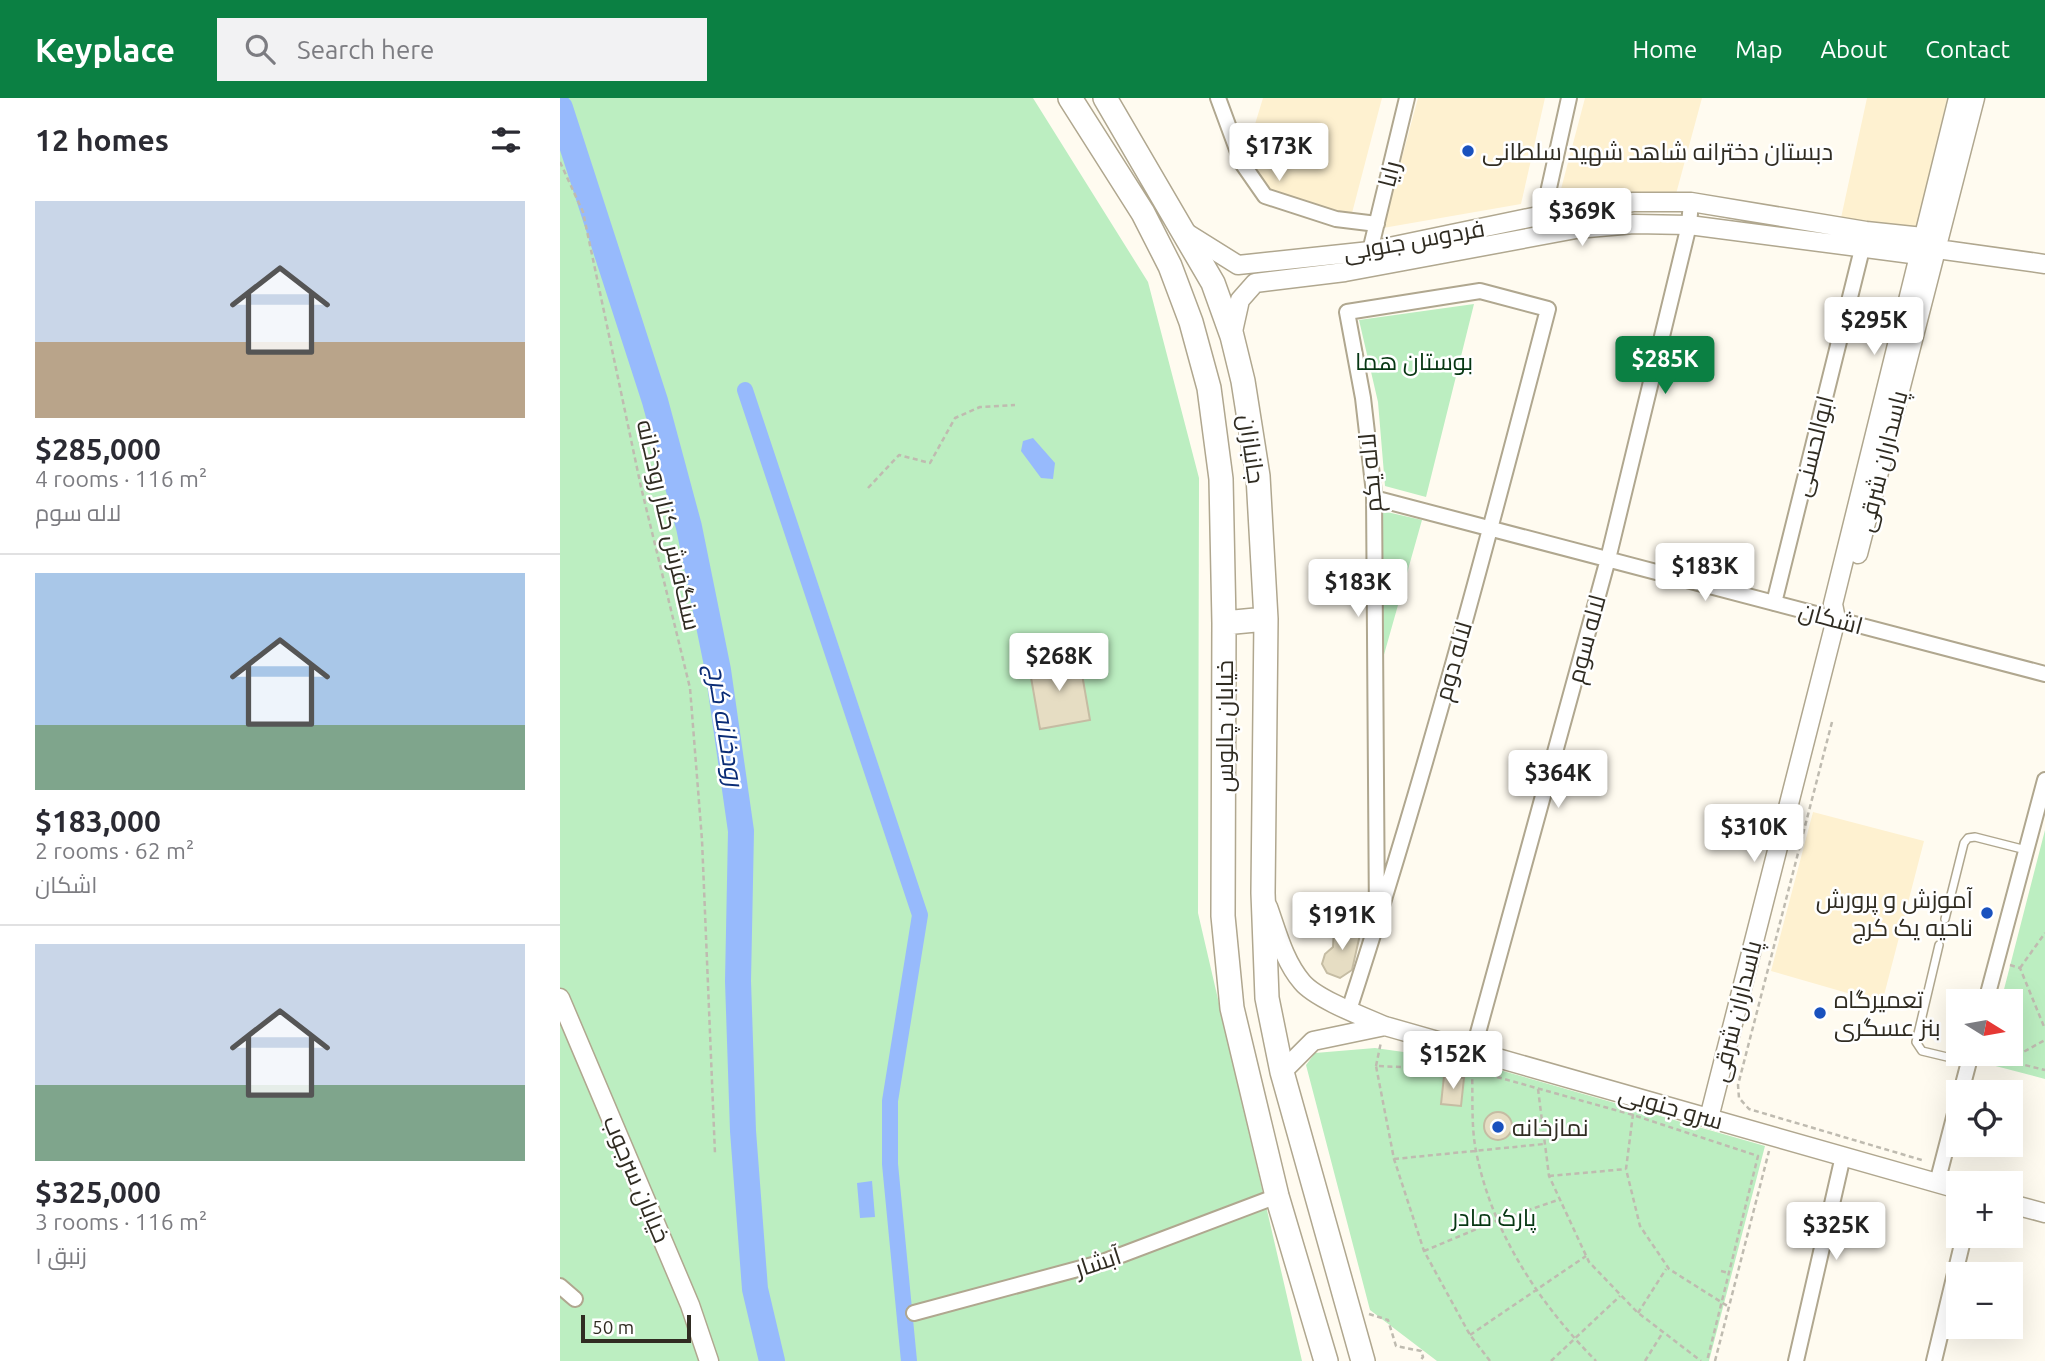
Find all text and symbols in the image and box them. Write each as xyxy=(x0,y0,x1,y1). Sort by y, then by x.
search box xyxy=(217,18,707,81)
icon: search xyxy=(241,30,279,68)
text: Keyplace xyxy=(35,31,175,68)
text: Search here xyxy=(297,35,434,64)
text: Home xyxy=(1632,36,1697,63)
text: Map xyxy=(1735,36,1782,63)
text: About xyxy=(1820,36,1887,63)
text: Contact xyxy=(1925,36,2010,63)
icon: filters xyxy=(487,121,525,159)
text: 12 homes xyxy=(35,123,169,157)
pin: $173K xyxy=(1230,123,1328,183)
text: $173K xyxy=(1245,133,1313,158)
place label: دبستان دخترانه شاهد شهید سلطانی xyxy=(1482,138,1833,166)
marker: دبستان دخترانه شاهد شهید سلطانی xyxy=(1460,143,1476,159)
street label: رایا xyxy=(1373,158,1405,190)
pin: $369K xyxy=(1533,188,1631,248)
text: $369K xyxy=(1548,198,1616,223)
street label: فردوس جنوبی xyxy=(1341,214,1487,267)
icon: home xyxy=(217,247,343,373)
pin: $295K xyxy=(1825,298,1923,357)
text: $295K xyxy=(1840,307,1908,332)
pin: $285K xyxy=(1616,336,1714,396)
text: $285K xyxy=(1631,346,1699,371)
park label: بوستان هما xyxy=(1355,348,1473,376)
street label: پاسداران شرقی xyxy=(1851,387,1916,535)
street label: ابوالحسنی xyxy=(1787,393,1840,500)
street label: جانبازان xyxy=(1233,413,1270,486)
street label: سنگ‌فرش کنار رودخانه xyxy=(631,417,706,633)
text: $285,000 xyxy=(35,432,161,466)
street label: لاله یکم xyxy=(1353,432,1390,514)
text: 4 rooms · 116 m² xyxy=(35,466,207,491)
text: لاله سوم xyxy=(35,500,121,525)
pin: $183K xyxy=(1656,544,1754,603)
text: $183K xyxy=(1671,553,1739,578)
pin: $183K xyxy=(1309,560,1407,619)
text: $183K xyxy=(1324,569,1392,594)
street label: لاله سوم xyxy=(1561,592,1614,687)
street label: اشکان xyxy=(1796,597,1866,640)
street label: لاله دوم xyxy=(1429,618,1480,705)
icon: home xyxy=(217,619,343,745)
pin: $268K xyxy=(1010,634,1108,693)
text: $268K xyxy=(1025,643,1093,668)
street label: خیابان چالوس xyxy=(1211,660,1241,792)
water label: رودخانه کرج xyxy=(698,661,750,791)
pin: $364K xyxy=(1509,750,1607,810)
text: $364K xyxy=(1524,760,1592,785)
text: $183,000 xyxy=(35,804,161,838)
pin: $310K xyxy=(1705,804,1803,864)
text: $310K xyxy=(1720,814,1788,839)
text: 2 rooms · 62 m² xyxy=(35,838,194,863)
text: اشکان xyxy=(35,872,97,897)
place label: آموزش و پرورش ناحیه یک کرج xyxy=(1816,886,1974,944)
pin: $191K xyxy=(1293,892,1391,952)
text: $191K xyxy=(1308,902,1376,927)
marker: آموزش و پرورش ناحیه یک کرج xyxy=(1979,905,1995,921)
street label: پاسداران شرقی xyxy=(1705,937,1770,1085)
place label: تعمیرگاه بنز عسگری xyxy=(1834,986,1941,1042)
north arrow xyxy=(1946,989,2023,1066)
map controls xyxy=(1946,989,2023,1339)
icon: home xyxy=(217,990,343,1116)
marker: تعمیرگاه بنز عسگری xyxy=(1812,1005,1828,1021)
pin: $152K xyxy=(1404,1032,1502,1091)
text: $152K xyxy=(1419,1041,1487,1066)
street label: سرو جنوبی xyxy=(1616,1079,1726,1136)
button: locate xyxy=(1946,1080,2023,1157)
street label: خیابان سرجوب xyxy=(597,1111,676,1247)
place label: نمازخانه xyxy=(1512,1114,1589,1141)
marker: نمازخانه xyxy=(1490,1119,1506,1135)
button: + xyxy=(1946,1171,2023,1248)
text: $325,000 xyxy=(35,1175,161,1209)
pin: $325K xyxy=(1787,1202,1885,1262)
park label: پارک مادر xyxy=(1450,1204,1537,1234)
text: 3 rooms · 116 m² xyxy=(35,1209,207,1234)
text: $325K xyxy=(1802,1212,1870,1237)
street label: آبشار xyxy=(1070,1242,1125,1283)
text: زنبق ۱ xyxy=(35,1243,87,1268)
button: − xyxy=(1946,1262,2023,1339)
scale bar xyxy=(581,1312,691,1344)
text: 50 m xyxy=(592,1316,634,1338)

